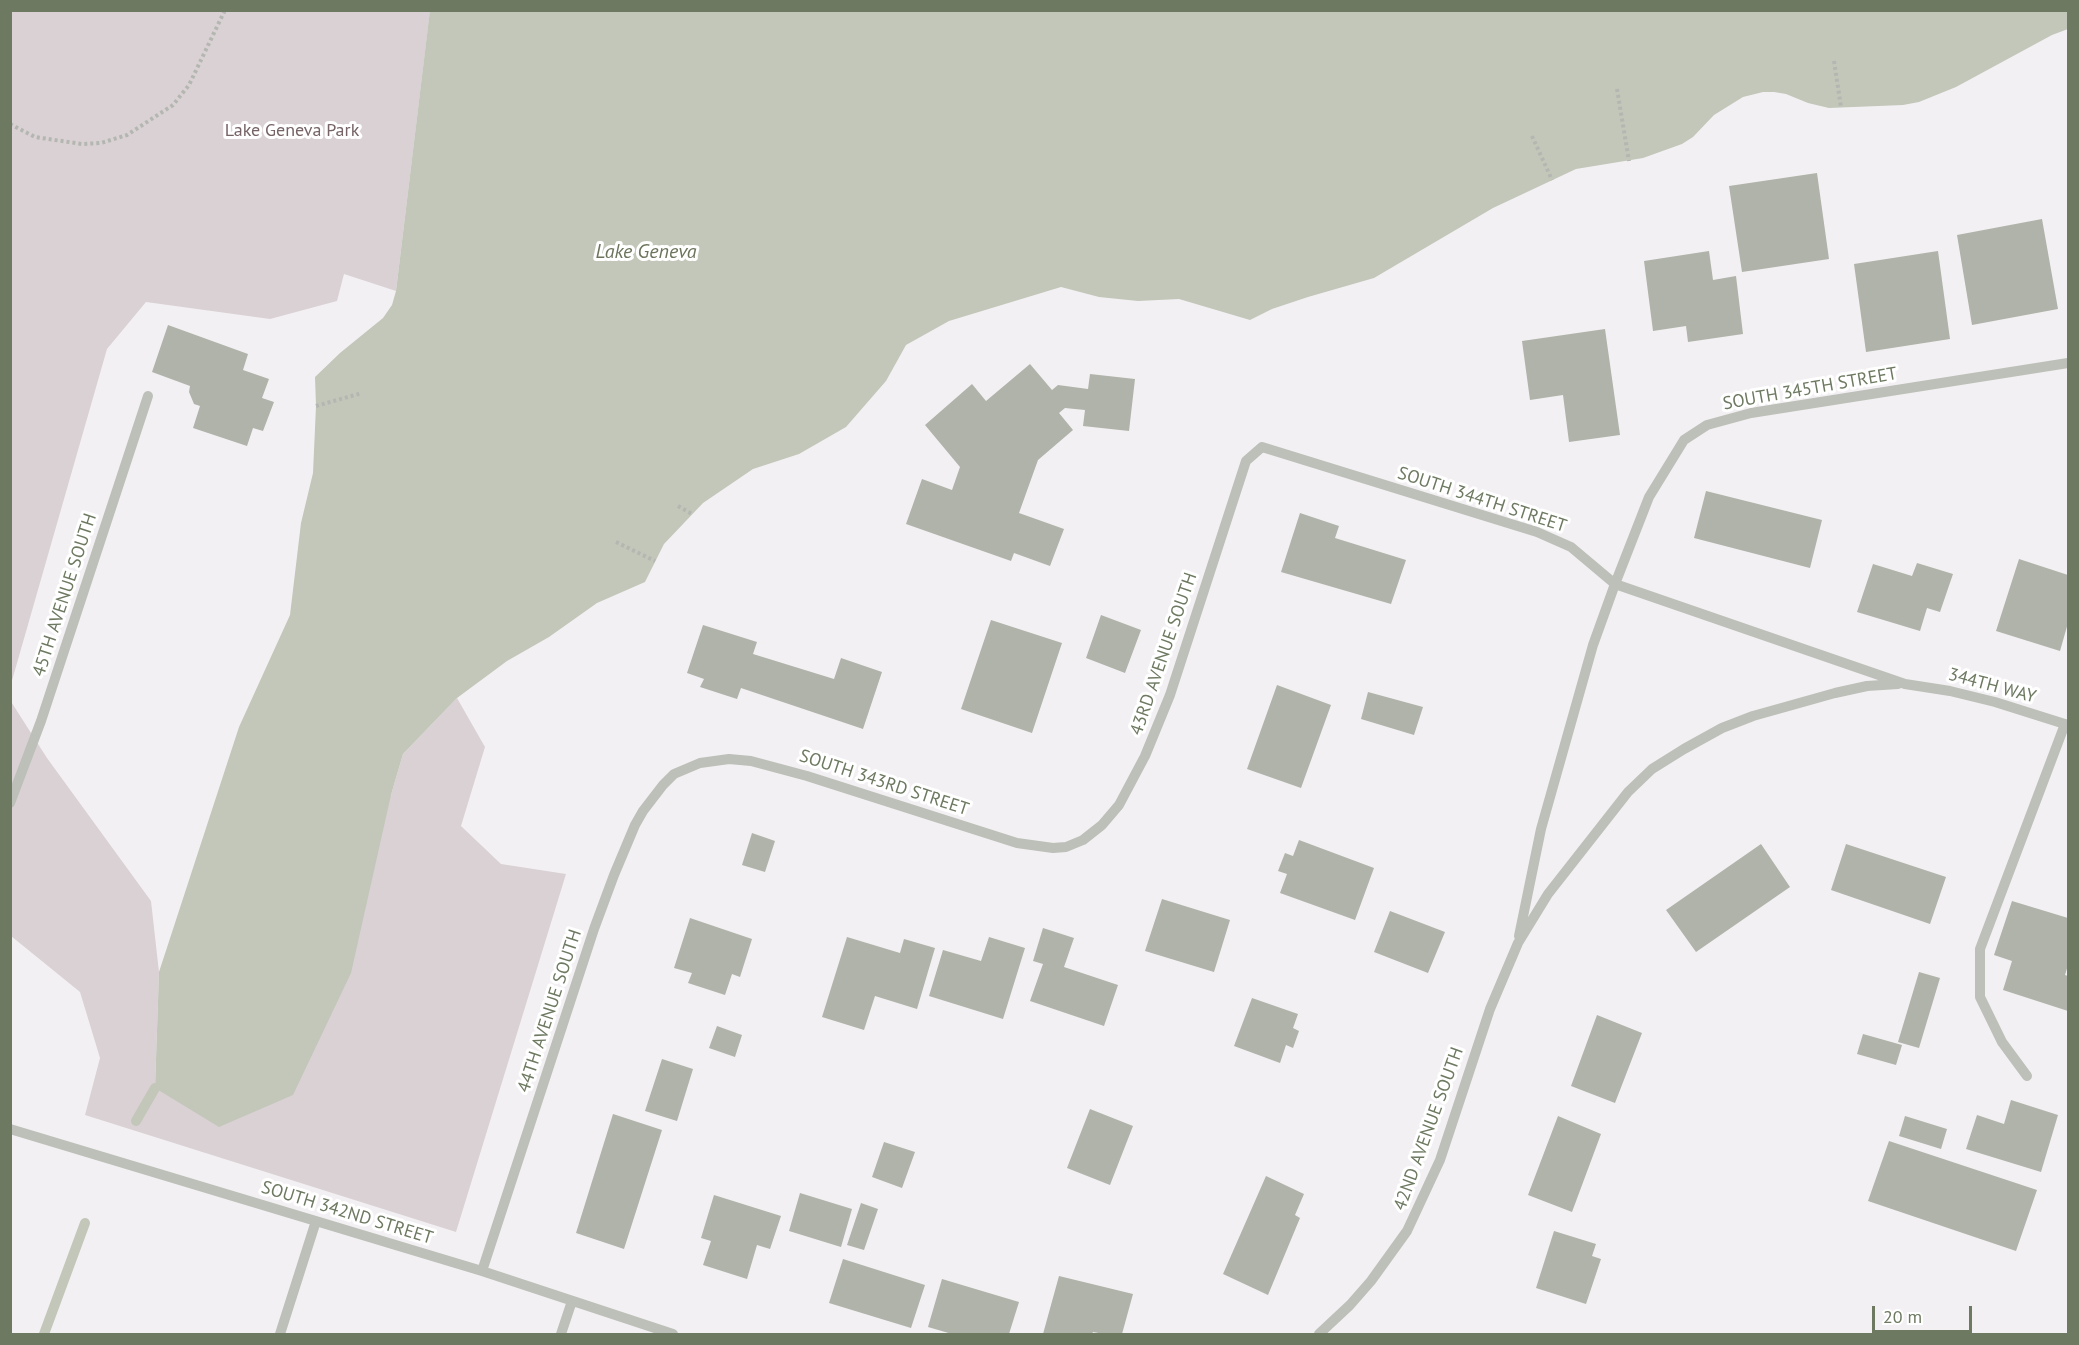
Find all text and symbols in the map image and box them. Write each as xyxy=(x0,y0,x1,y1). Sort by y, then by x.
park label: Lake Geneva Park xyxy=(225,120,359,142)
water label: Lake Geneva xyxy=(596,240,696,264)
street label: SOUTH 345TH STREET xyxy=(1721,363,1899,415)
street label: SOUTH 344TH STREET xyxy=(1395,462,1569,538)
street label: 45TH AVENUE SOUTH xyxy=(28,511,102,679)
street label: 43RD AVENUE SOUTH xyxy=(1126,570,1202,738)
street label: 344TH WAY xyxy=(1946,664,2038,708)
street label: SOUTH 343RD STREET xyxy=(797,745,971,821)
street label: 44TH AVENUE SOUTH xyxy=(513,927,587,1095)
street label: 42ND AVENUE SOUTH xyxy=(1389,1045,1469,1213)
street label: SOUTH 342ND STREET xyxy=(259,1177,435,1249)
scale bar xyxy=(1875,1294,1976,1332)
text: 20 m xyxy=(1883,1305,1922,1328)

